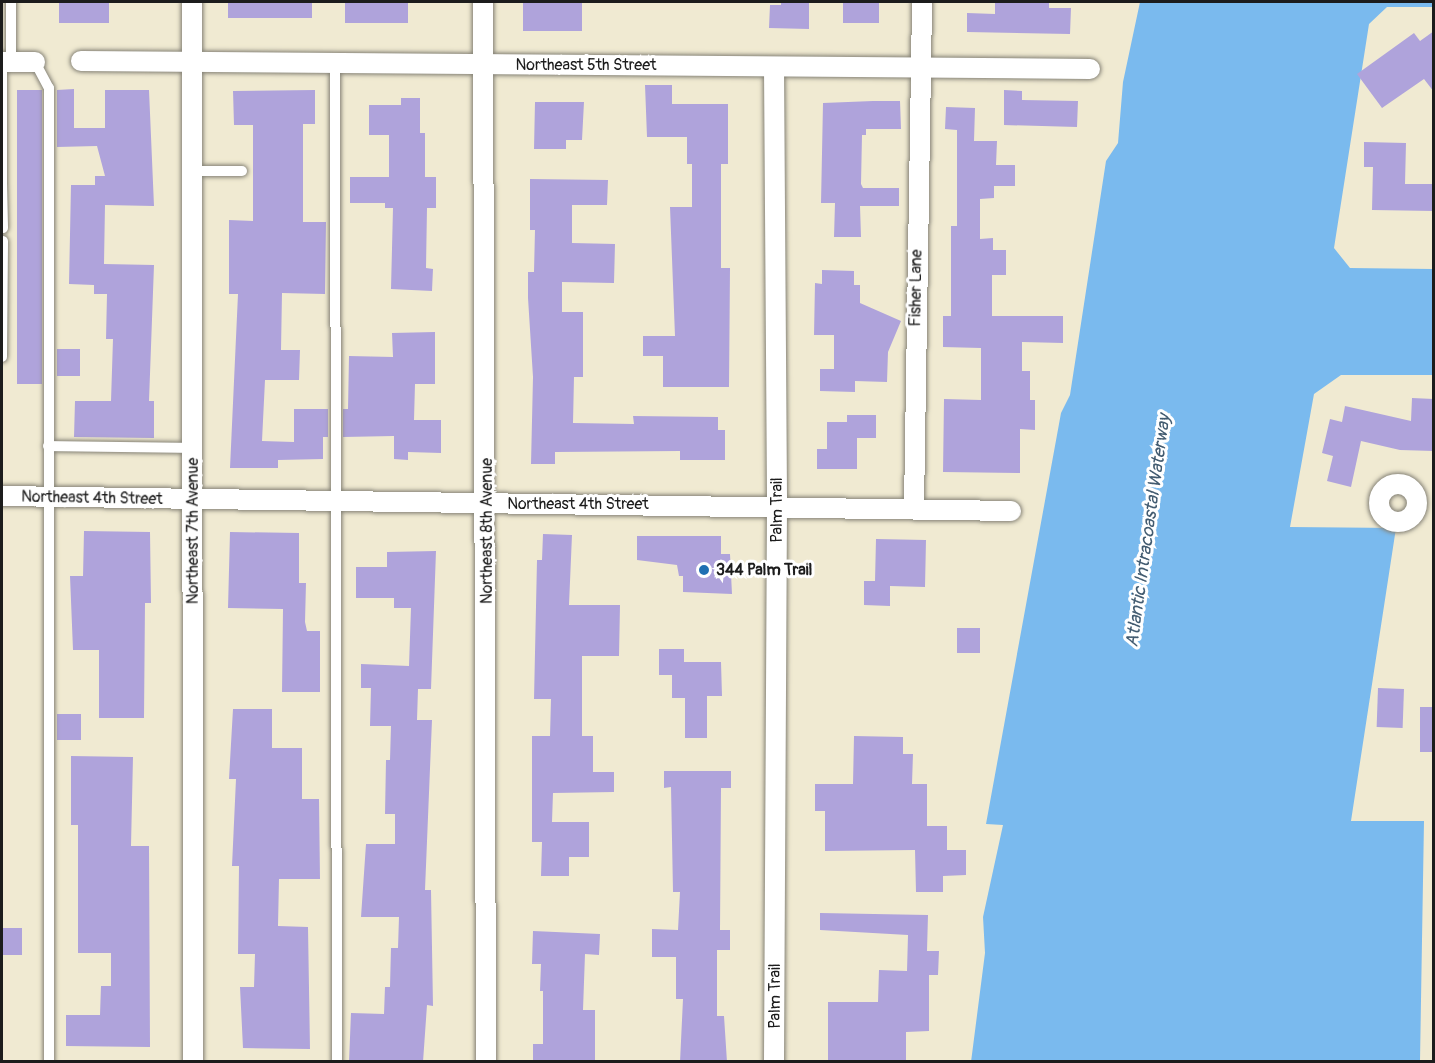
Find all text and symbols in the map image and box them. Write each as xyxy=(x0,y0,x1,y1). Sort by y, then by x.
street label: Northeast 5th Street xyxy=(516,55,656,75)
street label: Fisher Lane xyxy=(906,249,926,327)
water label: Atlantic Intracoastal Waterway xyxy=(1122,413,1176,649)
street label: Northeast 7th Avenue xyxy=(183,458,203,604)
street label: Northeast 8th Avenue xyxy=(477,458,497,604)
street label: Palm Trail xyxy=(767,477,787,543)
street label: Northeast 4th Street xyxy=(21,487,163,509)
street label: Northeast 4th Street xyxy=(507,494,649,514)
place label: 344 Palm Trail xyxy=(716,560,812,580)
marker: 344 Palm Trail xyxy=(697,563,711,577)
street label: Palm Trail xyxy=(765,963,785,1029)

